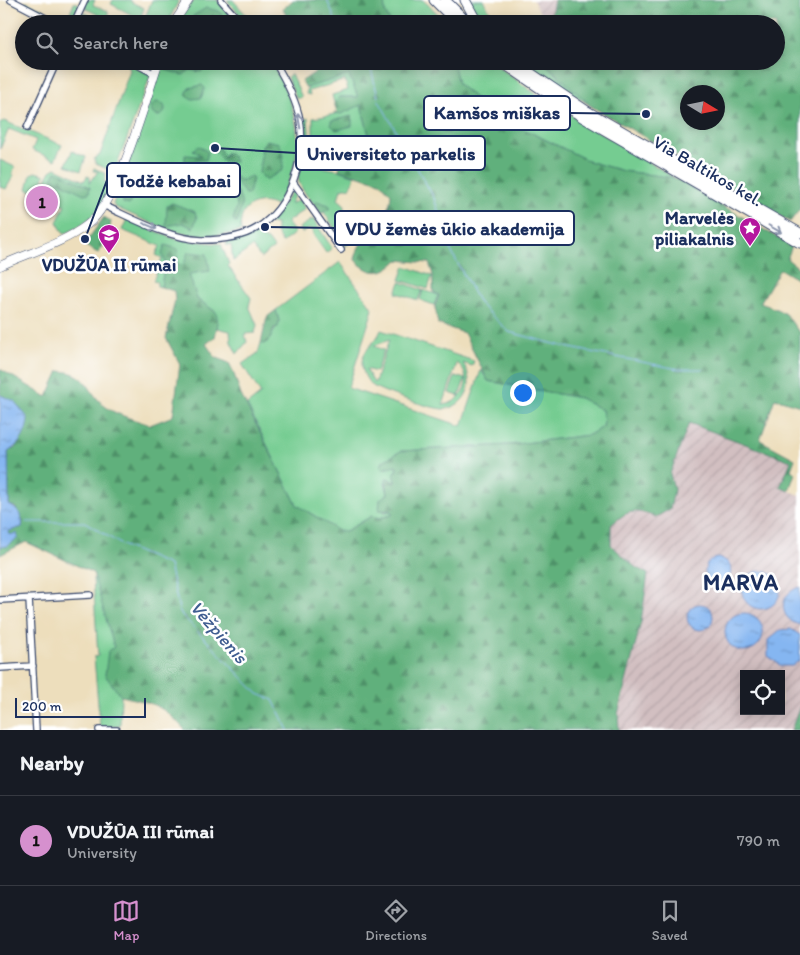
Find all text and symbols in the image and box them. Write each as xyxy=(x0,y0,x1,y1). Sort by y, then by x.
search box xyxy=(15,15,785,70)
icon: search xyxy=(33,29,61,57)
text: Search here xyxy=(73,31,168,54)
north arrow xyxy=(680,85,725,130)
callout: Kamšos miškas xyxy=(424,96,570,130)
text: Kamšos miškas xyxy=(434,101,561,124)
one-way arrow xyxy=(294,114,304,130)
street label: Via Baltikos kel. xyxy=(649,131,767,211)
callout: Universiteto parkelis xyxy=(296,136,485,170)
text: Universiteto parkelis xyxy=(307,142,476,165)
callout: Todžė kebabai xyxy=(107,163,240,197)
text: Todžė kebabai xyxy=(116,169,231,192)
pin: 1 xyxy=(26,183,58,221)
place label: Marvelės piliakalnis xyxy=(654,207,734,250)
callout: VDU žemės ūkio akademija xyxy=(335,211,574,245)
place icon: Marvelės piliakalnis xyxy=(738,216,762,247)
text: VDU žemės ūkio akademija xyxy=(345,217,566,240)
one-way arrow xyxy=(142,222,157,231)
school or university icon: VDUŽŪA II rūmai xyxy=(97,223,121,254)
one-way arrow xyxy=(768,224,782,234)
place label: VDUŽŪA II rūmai xyxy=(42,254,176,276)
your location xyxy=(510,380,536,406)
district label: MARVA xyxy=(703,569,779,596)
water label: Vėžpienis xyxy=(186,596,253,668)
map controls xyxy=(740,670,785,715)
button: locate xyxy=(740,670,785,715)
scale bar xyxy=(15,695,146,718)
text: 200 m xyxy=(22,698,62,715)
text: Nearby xyxy=(20,750,84,775)
text: VDUŽŪA III rūmai xyxy=(67,820,214,843)
text: 1 xyxy=(32,831,40,850)
text: 790 m xyxy=(737,831,780,850)
text: University xyxy=(67,843,137,862)
tab: Map xyxy=(112,897,140,944)
tab: Directions xyxy=(365,897,427,944)
tab: Saved xyxy=(652,897,688,944)

